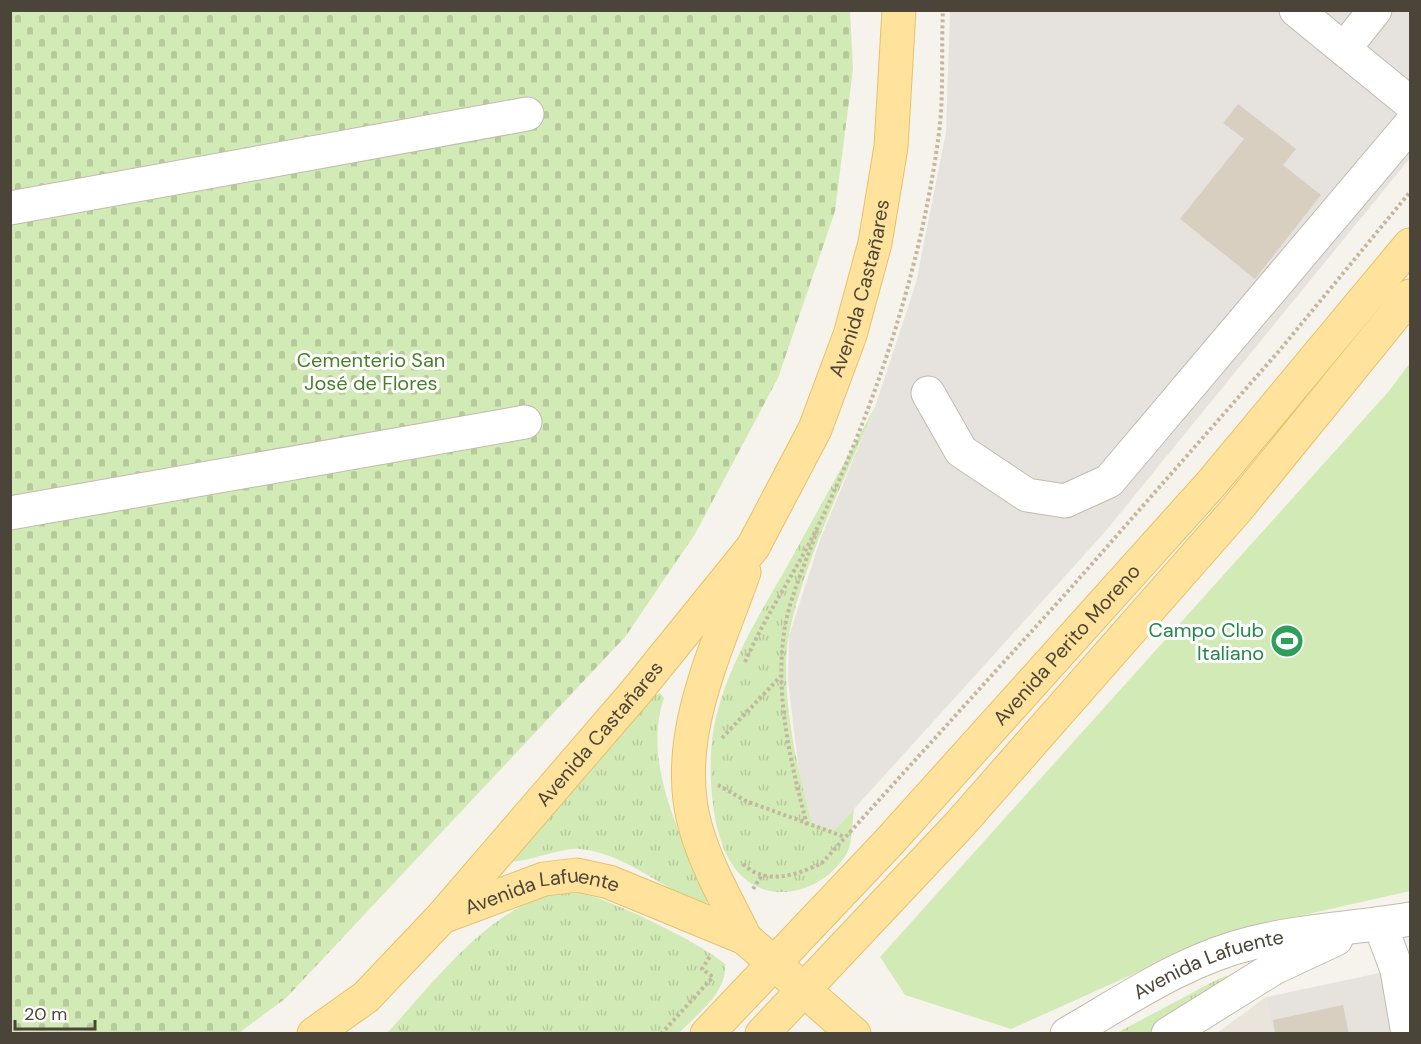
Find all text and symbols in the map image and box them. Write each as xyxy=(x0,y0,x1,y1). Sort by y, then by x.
street label: Avenida Castañares xyxy=(823,197,895,381)
park label: Cementerio San José de Flores xyxy=(297,347,445,396)
street label: Avenida Perito Moreno xyxy=(987,558,1146,731)
place label: Campo Club Italiano xyxy=(1148,617,1264,666)
sports icon: Campo Club Italiano xyxy=(1269,623,1305,659)
street label: Avenida Castañares xyxy=(530,655,669,812)
street label: Avenida Lafuente xyxy=(461,862,624,920)
street label: Avenida Lafuente xyxy=(1128,924,1286,1005)
scale bar xyxy=(15,993,94,1031)
text: 20 m xyxy=(24,1002,67,1026)

